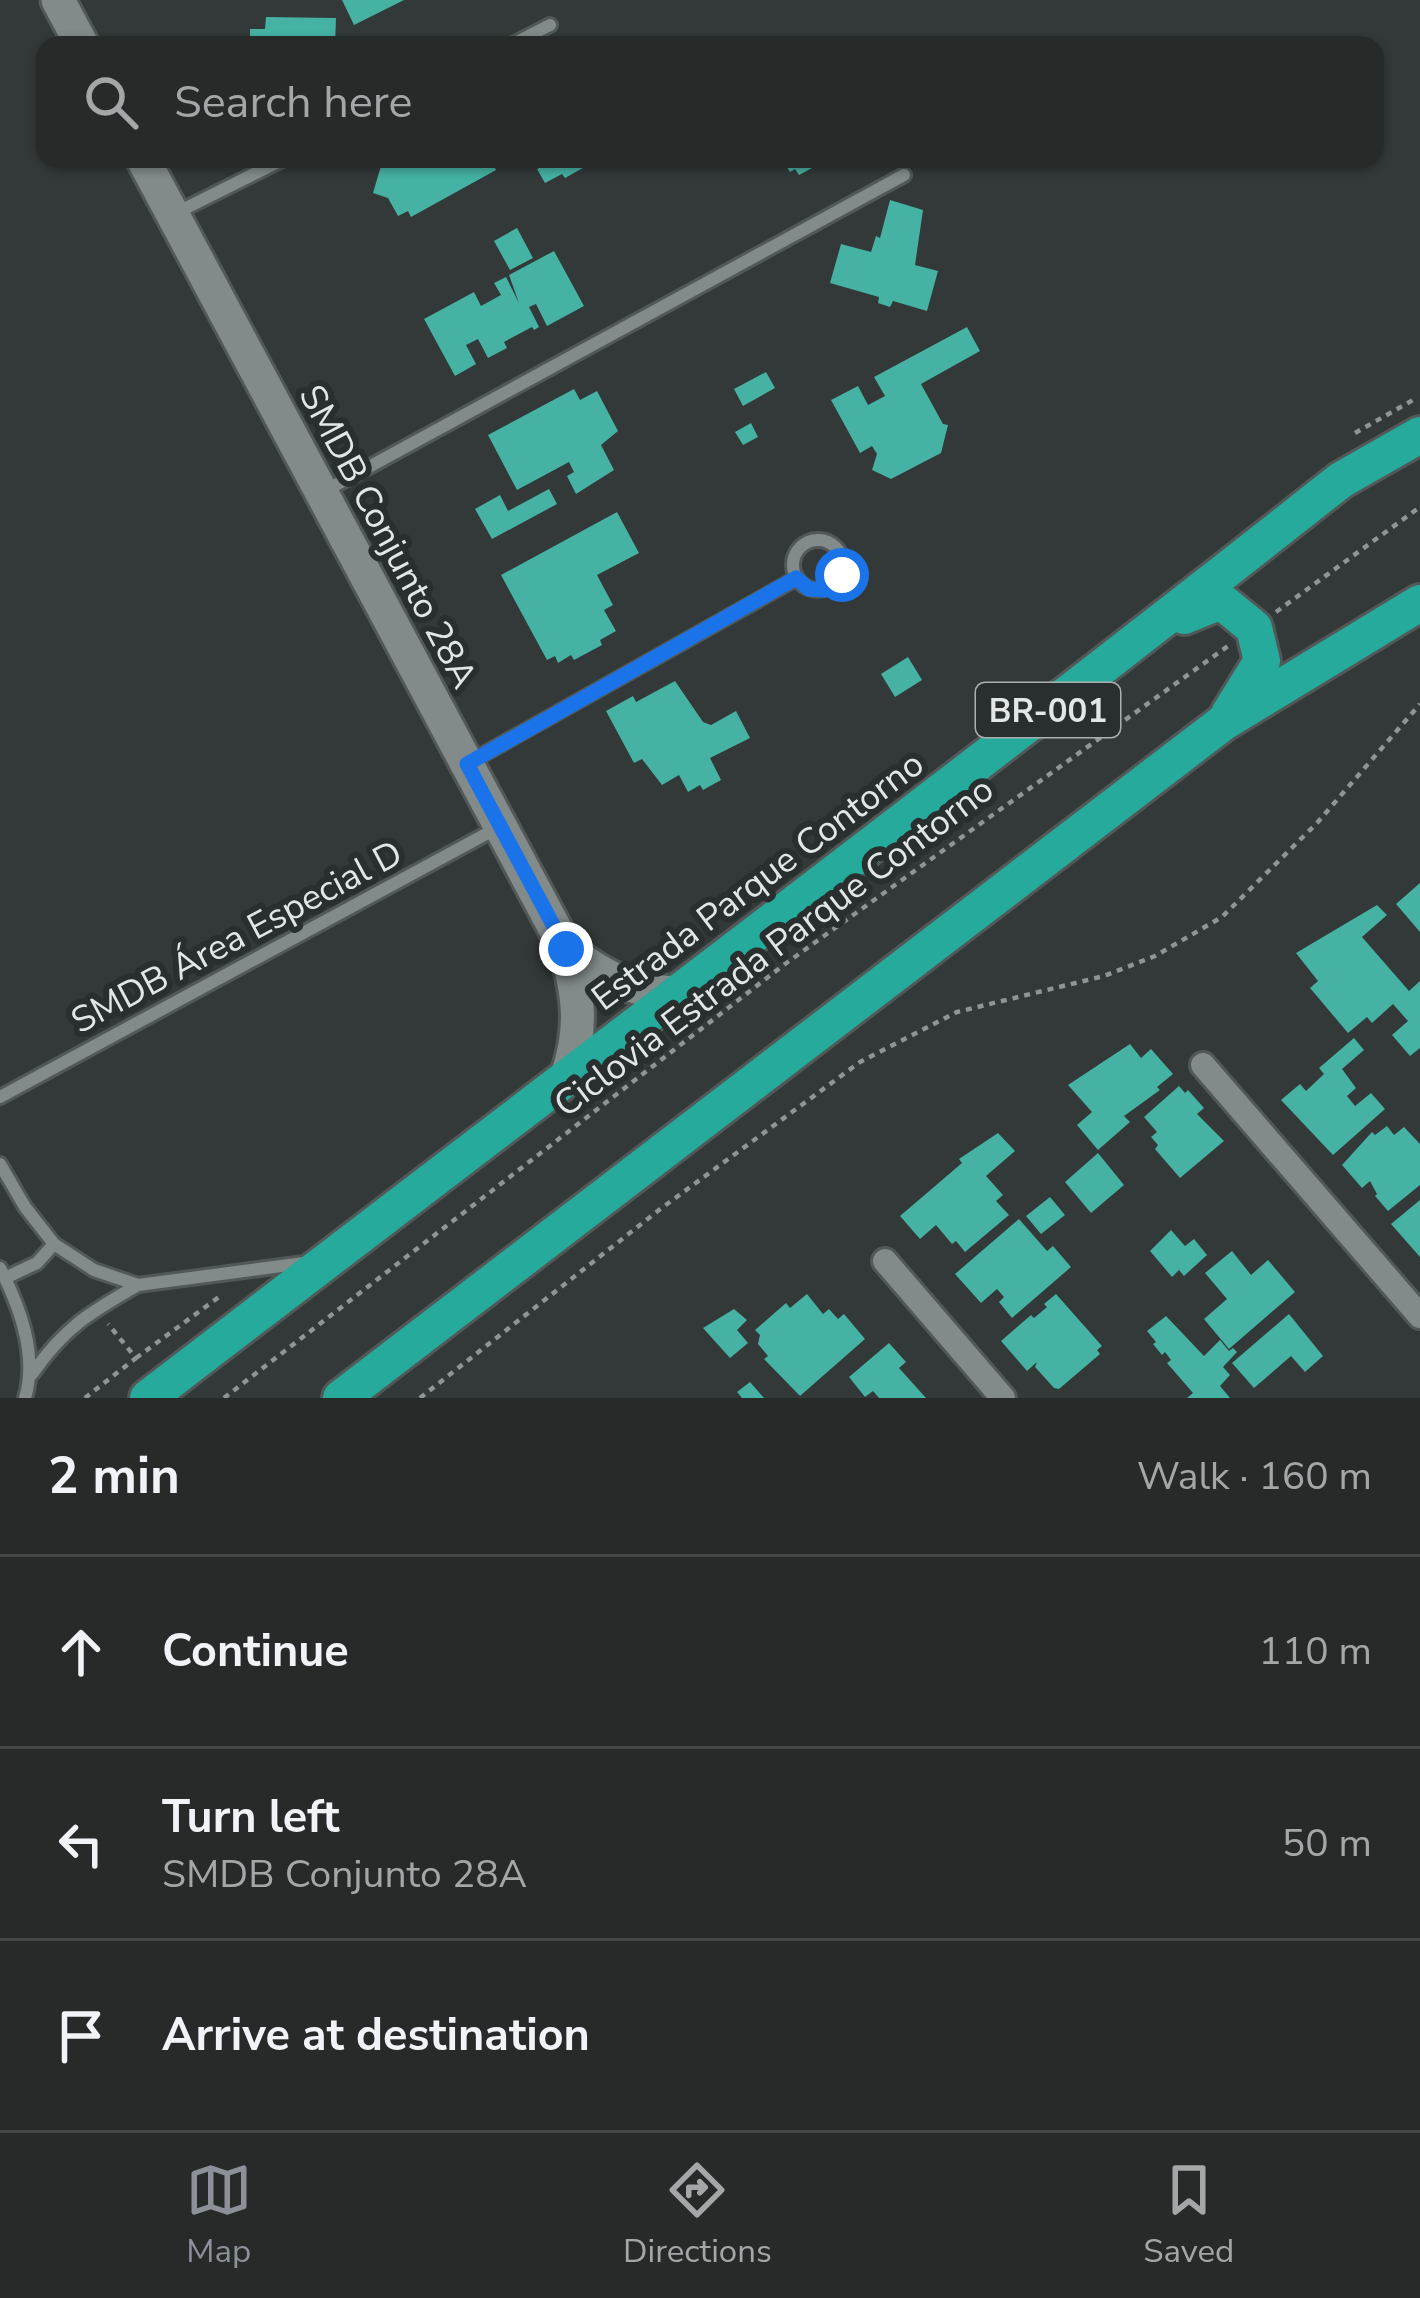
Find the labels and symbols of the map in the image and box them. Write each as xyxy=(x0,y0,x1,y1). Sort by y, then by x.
street label: SMDB Conjunto 28A xyxy=(287,376,488,697)
route start xyxy=(815,548,869,602)
road number: BR-001 xyxy=(976,683,1120,737)
street label: Estrada Parque Contorno xyxy=(582,740,934,1022)
street label: Ciclovia Estrada Parque Contorno xyxy=(544,766,1004,1129)
street label: SMDB Área Especial D xyxy=(63,829,411,1045)
route end xyxy=(539,922,593,976)

